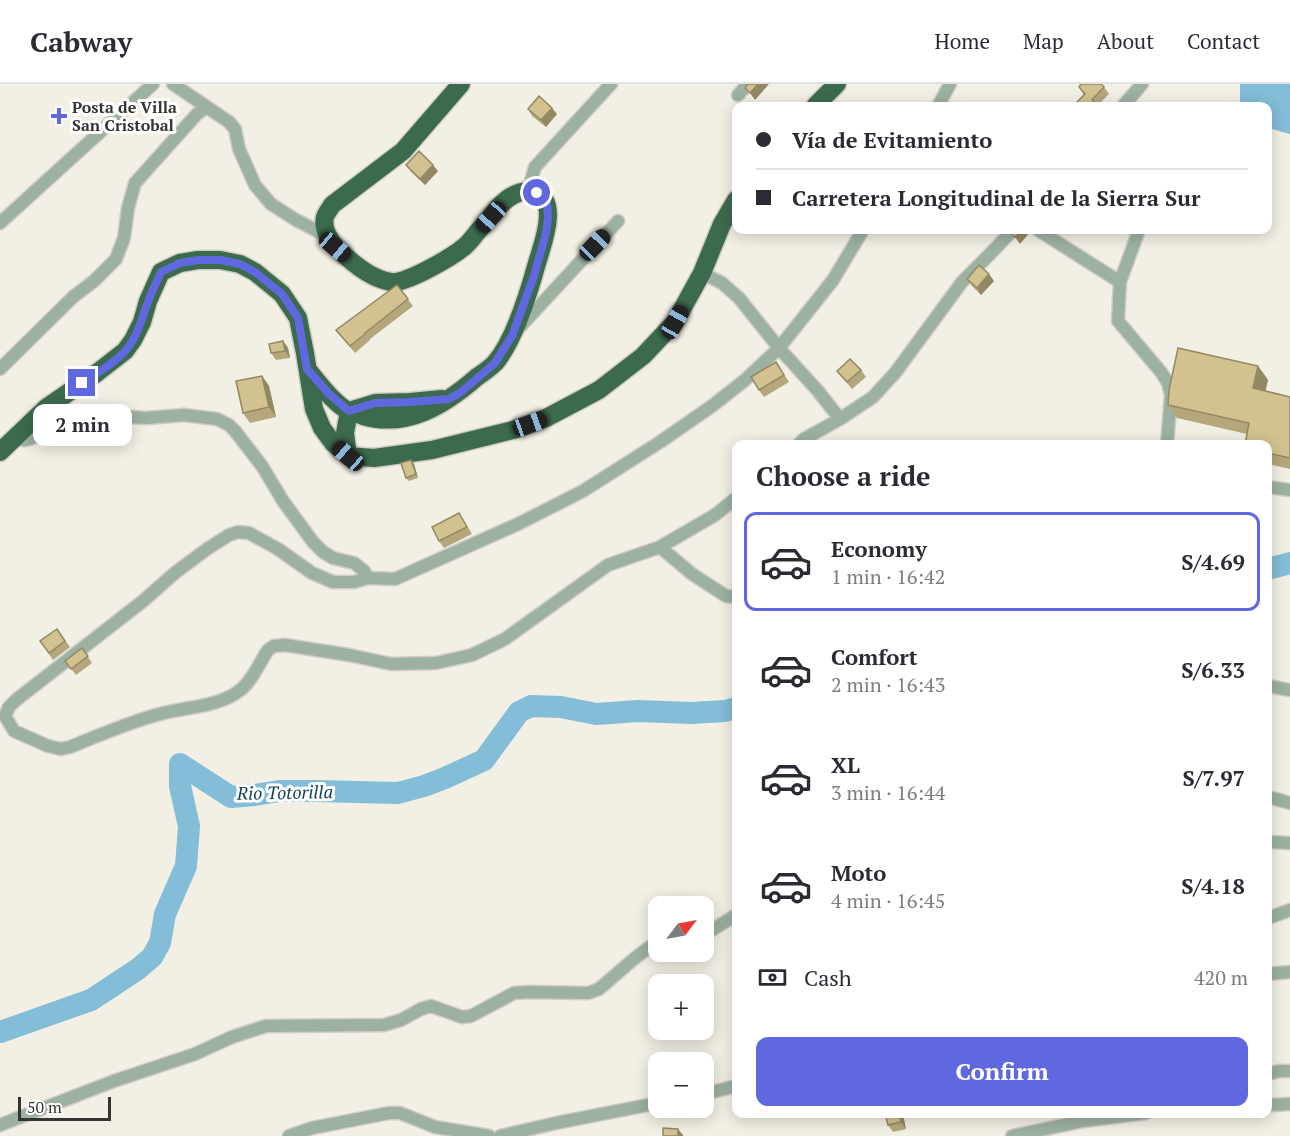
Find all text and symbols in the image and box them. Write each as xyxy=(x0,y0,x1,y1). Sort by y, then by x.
text: Cabway xyxy=(30,23,132,60)
text: Home xyxy=(934,27,990,55)
text: Map xyxy=(1023,27,1064,55)
text: About xyxy=(1097,27,1154,55)
text: Contact xyxy=(1187,27,1260,55)
place label: Posta de Villa San Cristobal xyxy=(72,96,177,136)
marker: Posta de Villa San Cristobal xyxy=(50,107,68,125)
text: Vía de Evitamiento xyxy=(792,125,992,154)
route start xyxy=(523,179,550,206)
text: Carretera Longitudinal de la Sierra Sur xyxy=(792,183,1200,212)
car xyxy=(472,198,510,236)
car xyxy=(576,226,614,264)
car xyxy=(315,229,355,265)
car xyxy=(658,302,692,342)
route end xyxy=(68,369,95,396)
callout: 2 min xyxy=(32,404,132,446)
car xyxy=(510,409,550,439)
text: 2 min xyxy=(55,411,110,438)
car xyxy=(329,437,367,475)
text: Choose a ride xyxy=(756,458,931,494)
text: Economy xyxy=(831,534,927,563)
icon: car xyxy=(759,535,813,589)
text: S/4.69 xyxy=(1181,547,1245,576)
text: 1 min · 16:42 xyxy=(831,563,945,590)
text: Comfort xyxy=(831,642,917,671)
icon: car xyxy=(759,643,813,697)
text: S/6.33 xyxy=(1181,655,1245,684)
text: 2 min · 16:43 xyxy=(831,671,945,698)
text: XL xyxy=(831,750,860,779)
icon: car xyxy=(759,751,813,805)
text: S/7.97 xyxy=(1183,763,1245,792)
water label: Rio Totorilla xyxy=(236,779,333,805)
text: 3 min · 16:44 xyxy=(831,779,945,806)
text: Moto xyxy=(831,858,886,887)
icon: car xyxy=(759,859,813,913)
text: S/4.18 xyxy=(1181,871,1245,900)
text: 4 min · 16:45 xyxy=(831,887,945,914)
north arrow xyxy=(648,896,714,962)
map controls xyxy=(648,896,714,1118)
icon: cash xyxy=(756,961,789,994)
text: Cash xyxy=(804,963,852,992)
text: 420 m xyxy=(1194,964,1248,991)
button: + xyxy=(648,974,714,1040)
button: Confirm xyxy=(756,1037,1248,1106)
button: − xyxy=(648,1052,714,1118)
scale bar xyxy=(18,1094,111,1122)
text: 50 m xyxy=(27,1096,62,1118)

